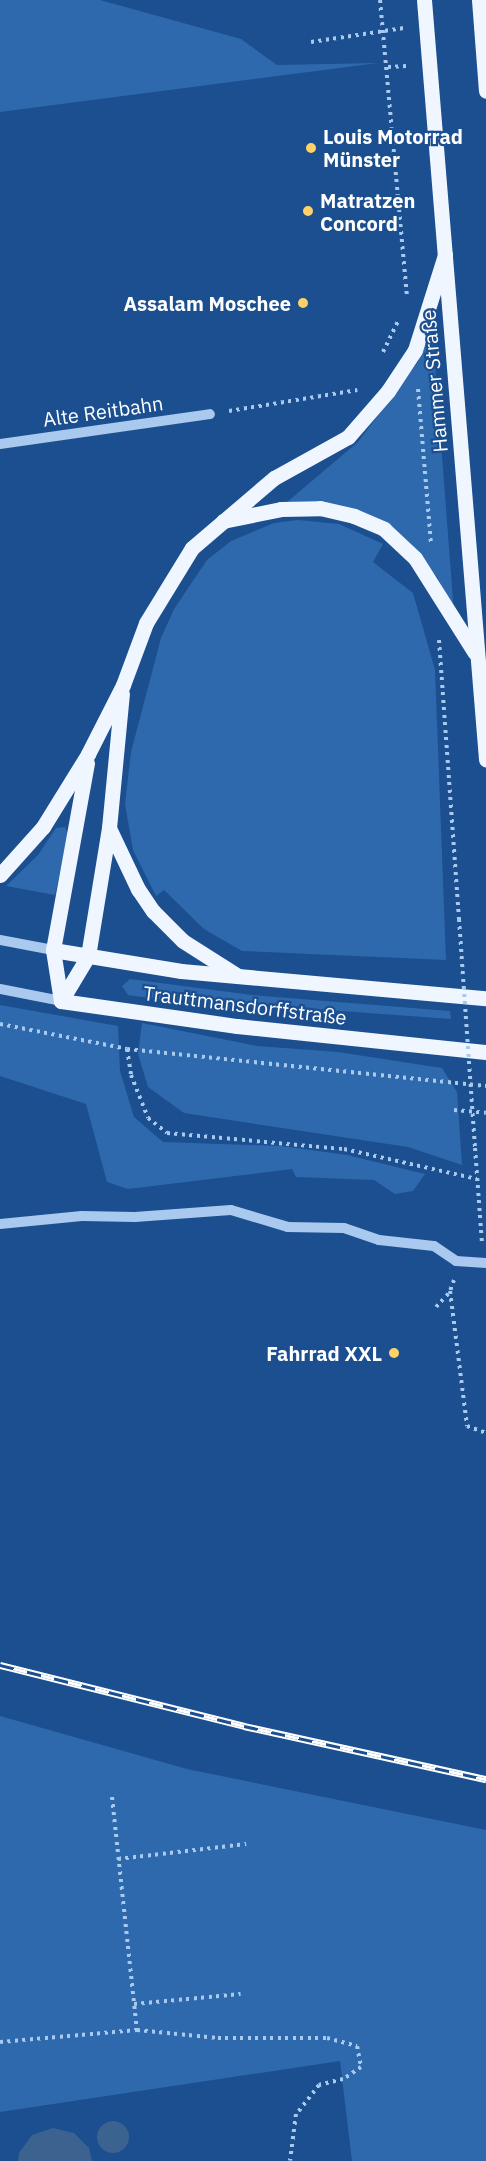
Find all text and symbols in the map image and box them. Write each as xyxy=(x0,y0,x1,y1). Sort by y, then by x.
place label: Louis Motorrad Münster xyxy=(323,124,463,171)
marker: Louis Motorrad Münster xyxy=(304,141,318,155)
place label: Matratzen Concord xyxy=(320,188,415,235)
marker: Matratzen Concord xyxy=(301,204,315,218)
place label: Assalam Moschee xyxy=(123,291,291,315)
marker: Assalam Moschee xyxy=(296,296,310,310)
street label: Hammer Straße xyxy=(416,309,452,453)
street label: Alte Reitbahn xyxy=(41,391,165,431)
street label: Trauttmansdorffstraße xyxy=(142,981,348,1029)
place label: Fahrrad XXL xyxy=(266,1341,382,1365)
marker: Fahrrad XXL xyxy=(387,1346,401,1360)

